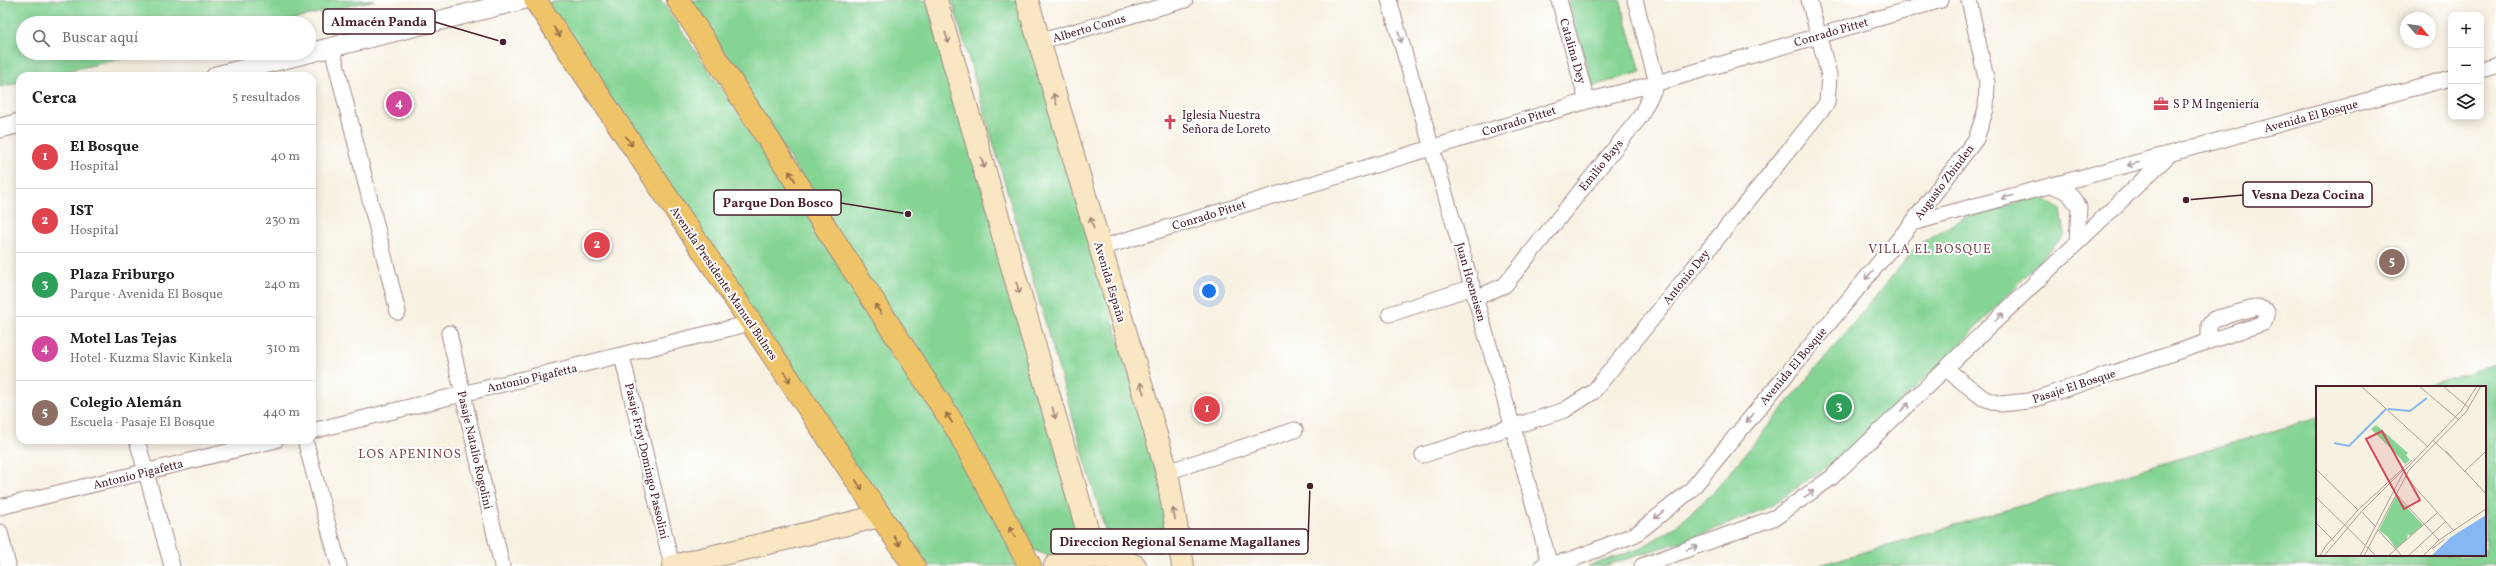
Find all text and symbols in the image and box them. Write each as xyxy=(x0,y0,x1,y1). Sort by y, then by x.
callout: Almacén Panda xyxy=(323,9,435,34)
street label: Alberto Conus xyxy=(1051,11,1128,47)
north arrow xyxy=(2400,12,2436,48)
map controls xyxy=(2448,12,2484,120)
button: + xyxy=(2448,12,2484,48)
text: Almacén Panda xyxy=(331,14,427,32)
street label: Conrado Pittet xyxy=(1792,15,1870,51)
search box xyxy=(16,16,316,60)
street label: Catalina Dey xyxy=(1555,17,1589,86)
icon: search xyxy=(30,27,52,49)
one-way arrow xyxy=(553,27,561,38)
text: Buscar aquí xyxy=(62,28,138,49)
one-way arrow xyxy=(944,31,951,44)
one-way arrow xyxy=(1397,31,1404,44)
button: − xyxy=(2448,48,2484,84)
button: layers xyxy=(2448,84,2484,120)
text: Cerca xyxy=(32,87,77,110)
text: 5 resultados xyxy=(232,89,300,107)
pin: 4 xyxy=(386,89,412,119)
one-way arrow xyxy=(1051,92,1058,105)
office icon: S P M Ingeniería xyxy=(2152,95,2170,113)
place label: S P M Ingeniería xyxy=(2173,97,2259,113)
street label: Avenida El Bosque xyxy=(2262,97,2360,137)
street label: Conrado Pittet xyxy=(1480,103,1558,141)
place label: Iglesia Nuestra Señora de Loreto xyxy=(1182,108,1270,138)
church icon: Iglesia Nuestra Señora de Loreto xyxy=(1161,113,1179,131)
one-way arrow xyxy=(625,135,633,146)
street label: Emilio Bays xyxy=(1576,136,1628,195)
text: El Bosque xyxy=(70,137,139,158)
street label: Augusto Zbinden xyxy=(1911,142,1978,224)
text: 1 xyxy=(42,148,48,166)
text: 40 m xyxy=(271,148,300,166)
one-way arrow xyxy=(980,156,987,169)
text: Hospital xyxy=(70,158,119,176)
one-way arrow xyxy=(2126,161,2139,168)
one-way arrow xyxy=(788,171,796,182)
callout: Vesna Deza Cocina xyxy=(2243,182,2372,207)
text: Vesna Deza Cocina xyxy=(2251,187,2365,205)
callout: Parque Don Bosco xyxy=(714,190,841,215)
one-way arrow xyxy=(2001,194,2014,201)
text: Parque Don Bosco xyxy=(723,195,833,213)
street label: Conrado Pittet xyxy=(1170,197,1248,235)
text: IST xyxy=(70,201,93,222)
street label: Avenida Presidente Manuel Bulnes xyxy=(666,203,781,364)
text: 2 xyxy=(42,212,48,230)
text: 230 m xyxy=(265,212,300,230)
one-way arrow xyxy=(1088,217,1095,230)
text: Hospital xyxy=(70,222,119,240)
pin: 2 xyxy=(584,230,610,260)
street label: Avenida España xyxy=(1089,240,1129,325)
street label: Juan Hoeneisen xyxy=(1451,241,1489,324)
district label: VILLA EL BOSQUE xyxy=(1868,241,1992,259)
street label: Antonio Dey xyxy=(1660,246,1714,308)
pin: 5 xyxy=(2379,247,2405,277)
text: Plaza Friburgo xyxy=(70,265,174,286)
one-way arrow xyxy=(1865,269,1874,280)
text: 3 xyxy=(42,276,48,294)
text: 240 m xyxy=(264,276,300,294)
one-way arrow xyxy=(1015,281,1022,294)
your location xyxy=(1199,281,1219,301)
text: Parque · Avenida El Bosque xyxy=(70,286,223,304)
one-way arrow xyxy=(874,304,882,315)
one-way arrow xyxy=(1994,312,2004,322)
street label: Avenida El Bosque xyxy=(1757,324,1831,409)
text: Motel Las Tejas xyxy=(70,329,177,350)
text: 4 xyxy=(41,340,49,358)
text: 310 m xyxy=(266,340,300,358)
text: Hotel · Kuzma Slavic Kinkela xyxy=(70,350,232,368)
street label: Antonio Pigafetta xyxy=(485,361,579,397)
street label: Pasaje El Bosque xyxy=(2031,366,2118,408)
one-way arrow xyxy=(783,371,791,383)
street label: Pasaje Fray Domingo Passolini xyxy=(620,381,672,541)
one-way arrow xyxy=(1138,382,1145,395)
inset map xyxy=(2316,386,2486,556)
street label: Pasaje Natalio Rogolini xyxy=(453,389,496,511)
pin: 3 xyxy=(1826,392,1852,422)
text: Colegio Alemán xyxy=(70,393,182,414)
pin: 1 xyxy=(1194,394,1220,424)
one-way arrow xyxy=(1900,402,1910,412)
text: 5 xyxy=(42,404,48,422)
text: 440 m xyxy=(263,404,300,422)
one-way arrow xyxy=(1051,406,1058,419)
one-way arrow xyxy=(1746,412,1755,423)
one-way arrow xyxy=(945,413,953,424)
text: Escuela · Pasaje El Bosque xyxy=(70,414,215,432)
district label: LOS APENINOS xyxy=(358,446,462,464)
street label: Antonio Pigafetta xyxy=(91,456,185,494)
one-way arrow xyxy=(855,479,863,490)
one-way arrow xyxy=(1803,490,1814,498)
one-way arrow xyxy=(1170,508,1178,521)
one-way arrow xyxy=(1654,511,1665,519)
one-way arrow xyxy=(1008,526,1015,538)
callout: Direccion Regional Sename Magallanes xyxy=(1051,529,1308,554)
text: Direccion Regional Sename Magallanes xyxy=(1059,534,1301,552)
one-way arrow xyxy=(893,535,901,546)
one-way arrow xyxy=(1685,543,1697,551)

